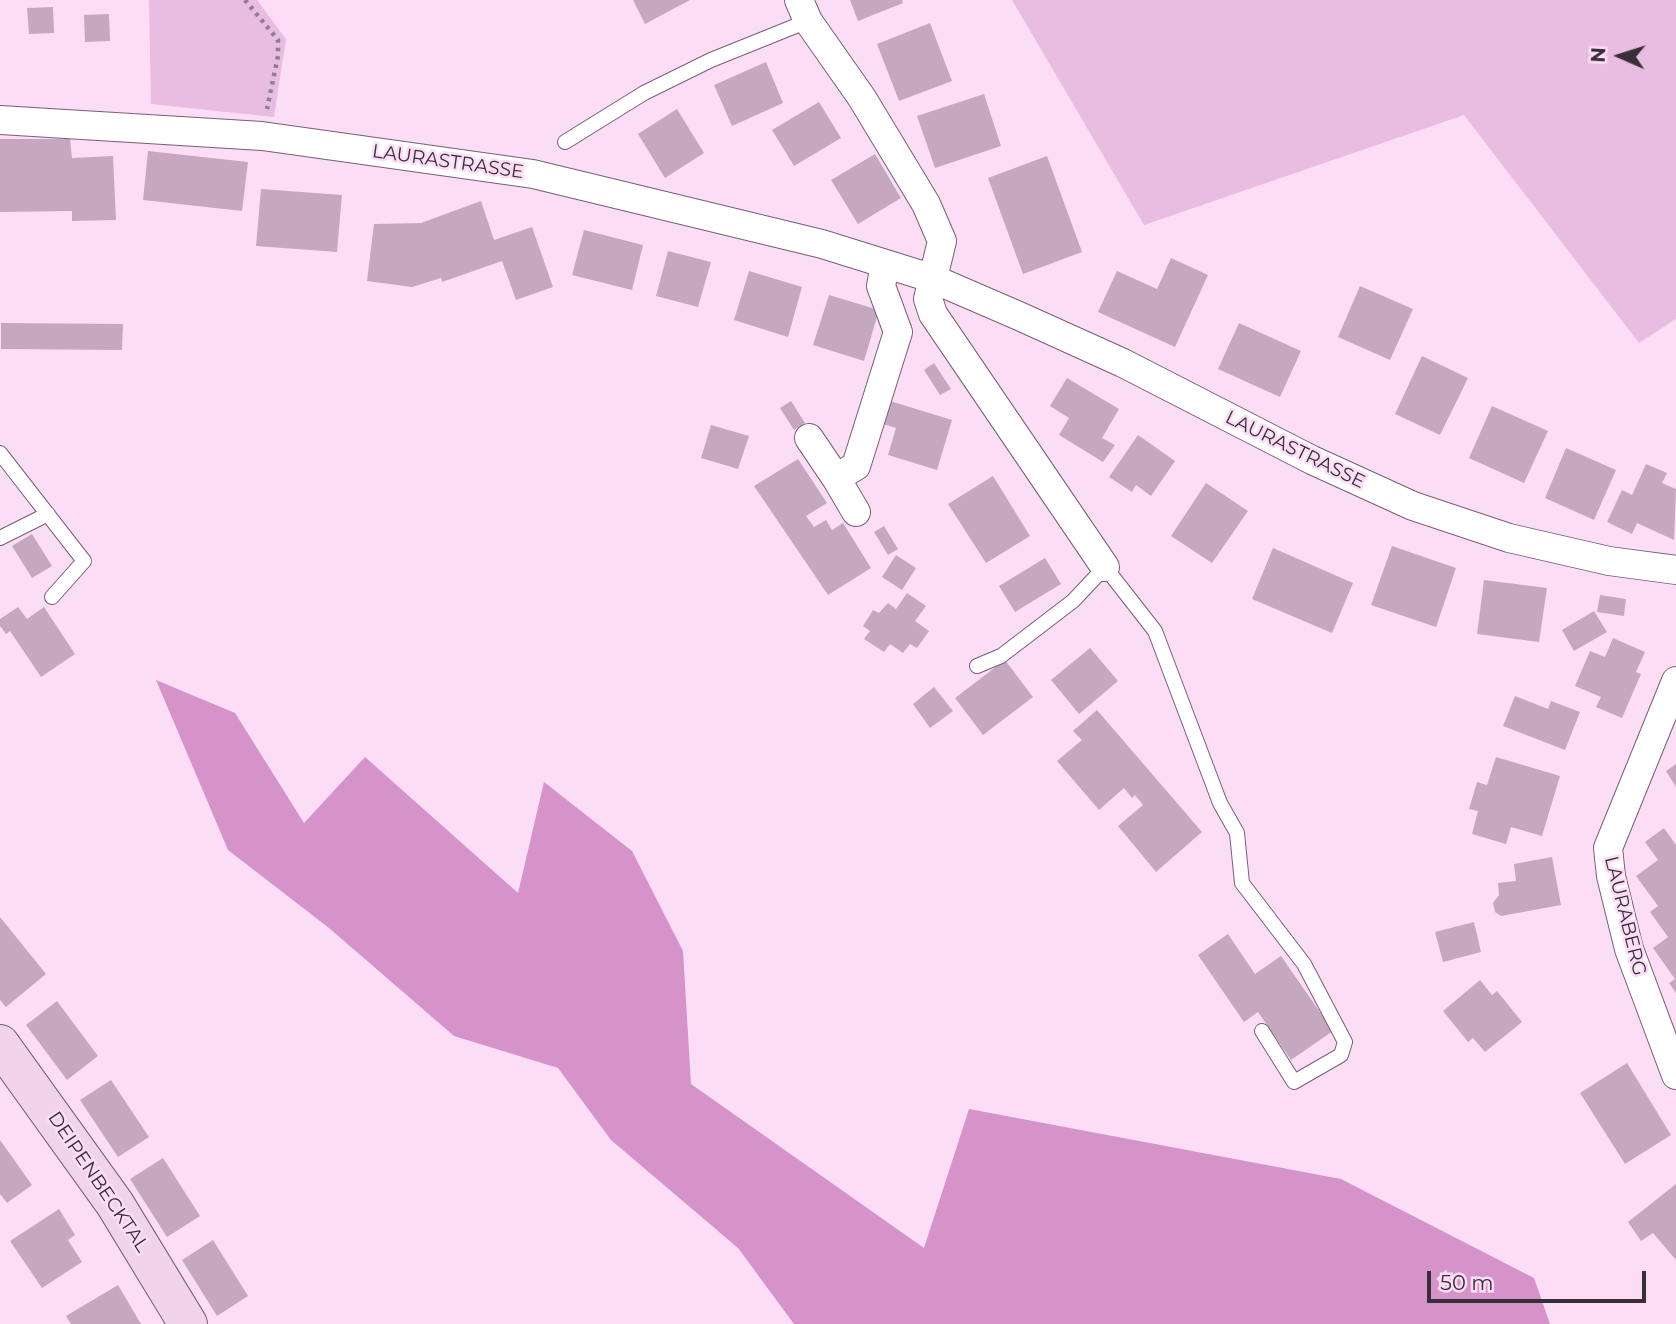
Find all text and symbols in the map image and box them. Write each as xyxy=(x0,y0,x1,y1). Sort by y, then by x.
north arrow xyxy=(1585,21,1655,91)
text: N xyxy=(1587,47,1610,63)
street label: LAURASTRASSE xyxy=(371,140,525,184)
street label: LAURASTRASSE xyxy=(1221,406,1369,494)
street label: LAURABERG xyxy=(1599,854,1651,978)
street label: DEIPENBECKTAL xyxy=(43,1108,153,1256)
scale bar xyxy=(1431,1258,1650,1302)
text: 50 m xyxy=(1440,1270,1494,1295)

